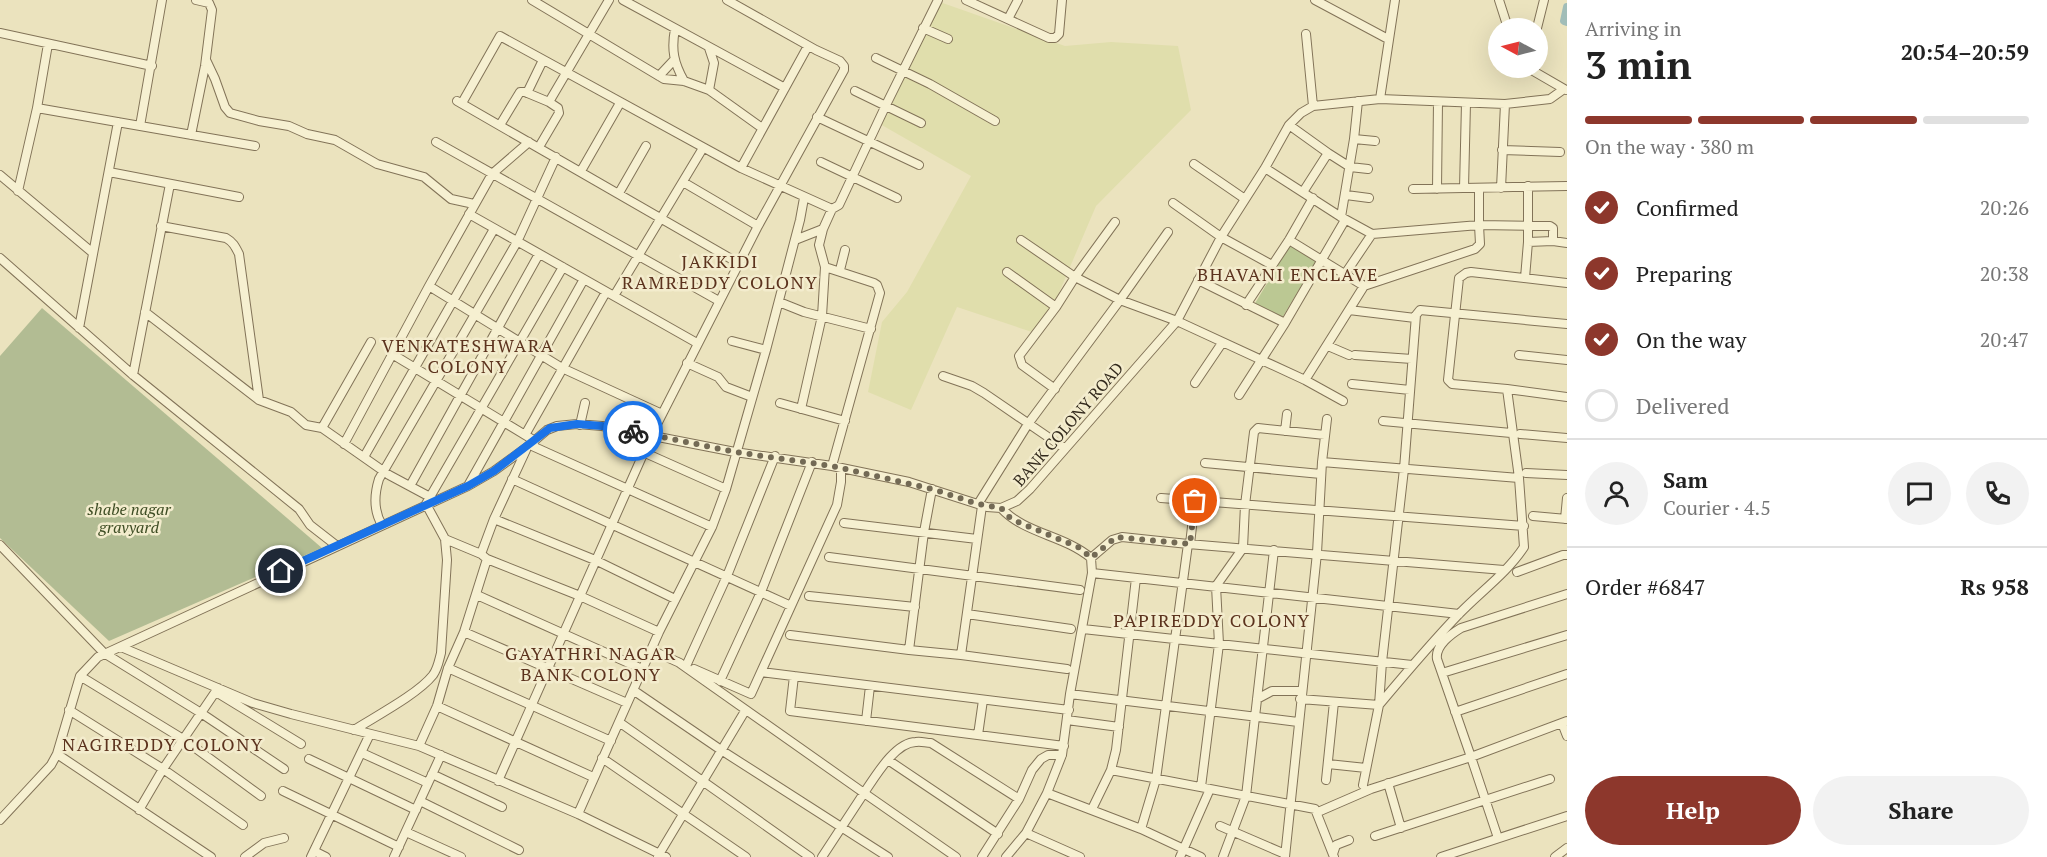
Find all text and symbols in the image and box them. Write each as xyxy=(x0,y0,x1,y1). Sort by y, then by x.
text: Arriving in xyxy=(1585,15,1681,42)
north arrow xyxy=(1488,18,1548,78)
map controls xyxy=(1488,18,1548,78)
text: 20:54–20:59 xyxy=(1901,37,2029,66)
text: 3 min xyxy=(1585,38,1692,90)
text: On the way · 380 m xyxy=(1585,133,1754,160)
icon: check xyxy=(1585,191,1618,224)
text: Confirmed xyxy=(1636,193,1739,222)
text: 20:26 xyxy=(1980,194,2029,221)
district label: JAKKIDI RAMREDDY COLONY xyxy=(622,249,818,294)
icon: check xyxy=(1585,257,1618,290)
text: Preparing xyxy=(1636,259,1732,288)
text: 20:38 xyxy=(1980,260,2029,287)
district label: BHAVANI ENCLAVE xyxy=(1197,262,1379,286)
icon: check xyxy=(1585,323,1618,356)
text: On the way xyxy=(1636,325,1746,354)
text: 20:47 xyxy=(1980,326,2029,353)
district label: VENKATESHWARA COLONY xyxy=(381,333,555,378)
street label: BANK COLONY ROAD xyxy=(1008,357,1128,491)
text: Delivered xyxy=(1636,391,1729,420)
courier xyxy=(603,401,663,461)
icon: bike xyxy=(617,415,650,448)
button: person xyxy=(1585,462,1648,525)
button: chat xyxy=(1888,462,1951,525)
button: phone xyxy=(1966,462,2029,525)
text: Sam xyxy=(1663,465,1708,494)
pin xyxy=(1169,475,1220,526)
icon: bag xyxy=(1178,484,1211,517)
text: Courier · 4.5 xyxy=(1663,494,1771,521)
park label: shabe nagar gravyard xyxy=(87,498,172,538)
pin xyxy=(255,545,306,596)
icon: home xyxy=(264,554,297,587)
text: Order #6847 xyxy=(1585,572,1705,601)
text: Rs 958 xyxy=(1960,572,2029,601)
district label: PAPIREDDY COLONY xyxy=(1113,608,1311,632)
district label: GAYATHRI NAGAR BANK COLONY xyxy=(505,641,677,686)
district label: NAGIREDDY COLONY xyxy=(62,732,264,756)
button: Help xyxy=(1585,776,1801,845)
button: Share xyxy=(1813,776,2029,845)

